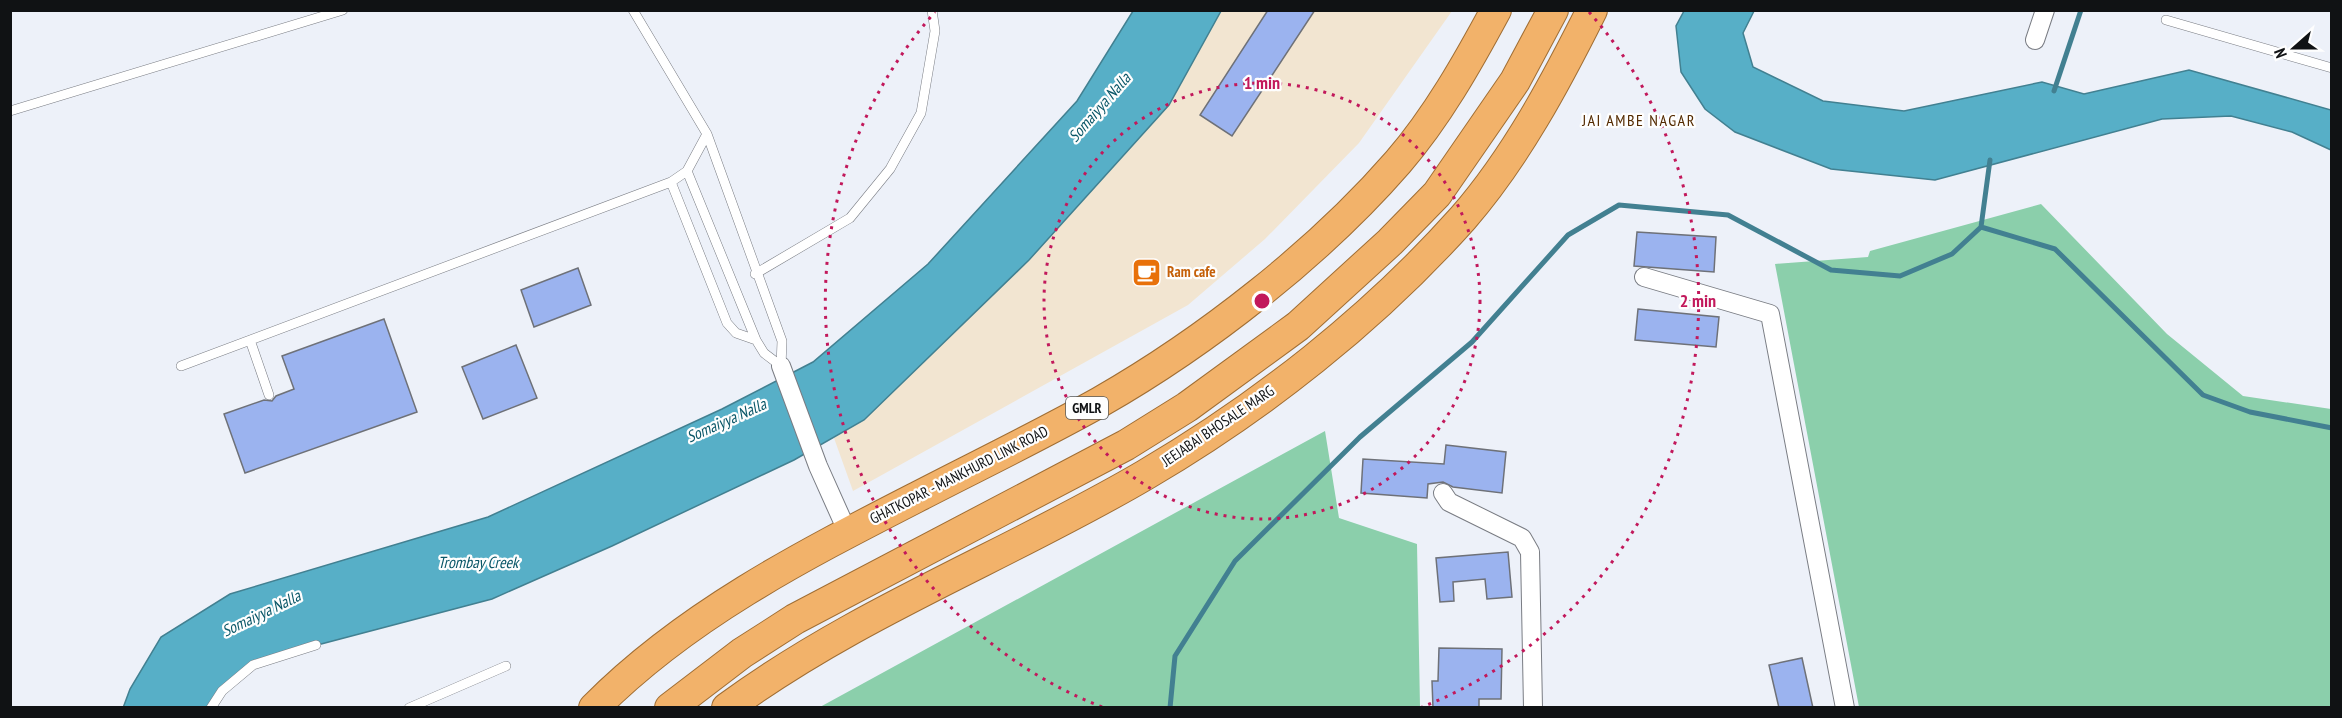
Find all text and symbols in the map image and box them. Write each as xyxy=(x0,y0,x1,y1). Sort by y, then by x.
north arrow xyxy=(2264,18,2324,78)
text: N xyxy=(2269,46,2291,61)
water label: Somaiyya Nalla xyxy=(1064,67,1135,146)
text: 1 min xyxy=(1244,71,1280,94)
district label: JAI AMBE NAGAR xyxy=(1581,110,1696,130)
cafe icon: Ram cafe xyxy=(1130,256,1162,288)
place label: Ram cafe xyxy=(1167,262,1216,281)
text: 2 min xyxy=(1680,289,1716,312)
centre of rings xyxy=(1252,291,1272,311)
street label: JEEJABAI BHOSALE MARG xyxy=(1157,381,1278,471)
water label: Somaiyya Nalla xyxy=(683,393,770,446)
road number: GMLR xyxy=(1066,397,1108,419)
street label: GHATKOPAR - MANKHURD LINK ROAD xyxy=(866,421,1051,528)
water label: Trombay Creek xyxy=(438,552,520,572)
water label: Somaiyya Nalla xyxy=(218,585,305,641)

